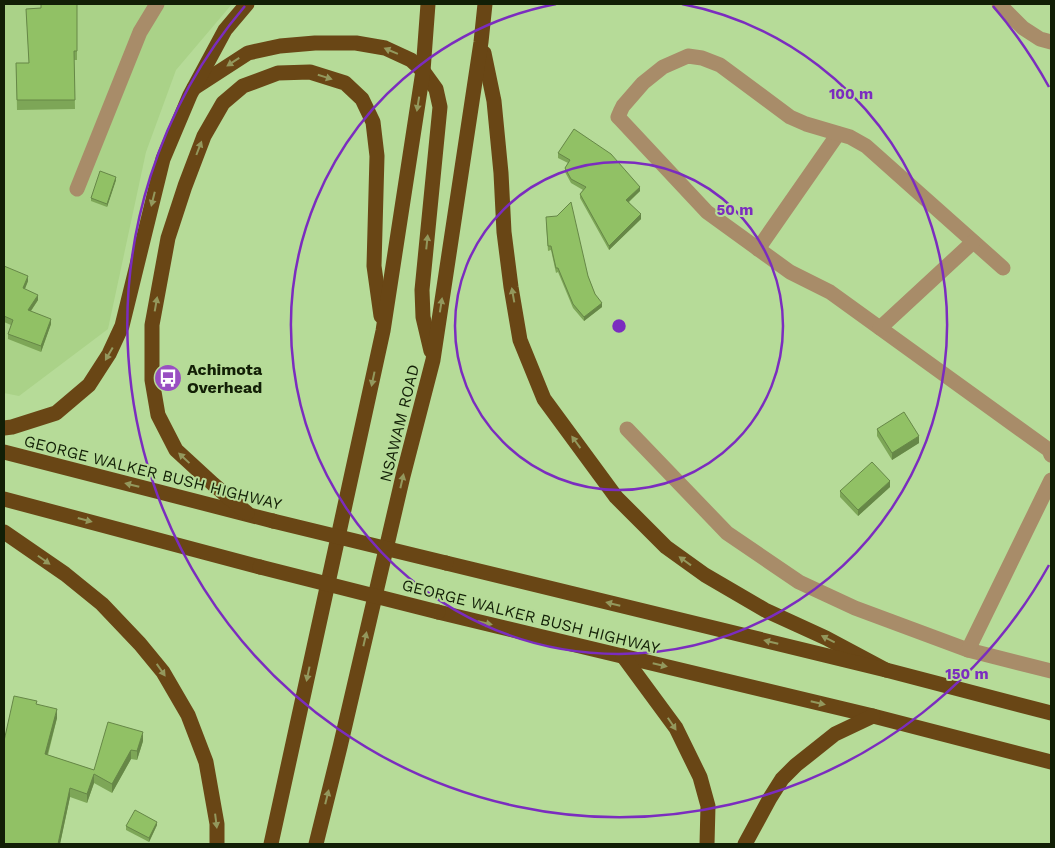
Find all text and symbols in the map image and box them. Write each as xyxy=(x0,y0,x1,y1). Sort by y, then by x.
one-way arrow xyxy=(383,47,398,55)
one-way arrow xyxy=(227,58,240,67)
one-way arrow xyxy=(318,73,333,81)
text: 100 m xyxy=(829,85,873,103)
one-way arrow xyxy=(414,97,422,113)
one-way arrow xyxy=(195,140,203,155)
one-way arrow xyxy=(149,191,157,206)
text: 50 m xyxy=(717,201,753,219)
one-way arrow xyxy=(423,234,431,250)
one-way arrow xyxy=(508,287,516,303)
one-way arrow xyxy=(152,296,160,312)
one-way arrow xyxy=(437,297,445,313)
centre of rings xyxy=(610,317,628,335)
one-way arrow xyxy=(104,348,113,361)
place label: Achimota Overhead xyxy=(187,360,263,397)
street label: NSAWAM ROAD xyxy=(376,362,423,484)
bus stop icon: Achimota Overhead xyxy=(153,363,183,393)
one-way arrow xyxy=(369,371,377,386)
street label: GEORGE WALKER BUSH HIGHWAY xyxy=(22,431,284,514)
one-way arrow xyxy=(571,435,581,449)
one-way arrow xyxy=(179,452,191,464)
one-way arrow xyxy=(398,473,406,488)
one-way arrow xyxy=(124,481,139,489)
one-way arrow xyxy=(77,516,92,524)
one-way arrow xyxy=(37,555,51,565)
one-way arrow xyxy=(678,556,692,566)
street label: GEORGE WALKER BUSH HIGHWAY xyxy=(400,575,662,658)
one-way arrow xyxy=(605,600,620,608)
one-way arrow xyxy=(478,619,493,627)
one-way arrow xyxy=(361,631,369,646)
one-way arrow xyxy=(820,635,835,643)
one-way arrow xyxy=(763,638,778,646)
one-way arrow xyxy=(653,661,668,669)
one-way arrow xyxy=(156,664,166,677)
text: 150 m xyxy=(945,665,989,683)
one-way arrow xyxy=(304,667,312,683)
one-way arrow xyxy=(811,699,826,707)
one-way arrow xyxy=(667,717,677,730)
one-way arrow xyxy=(324,789,332,804)
one-way arrow xyxy=(212,814,220,830)

